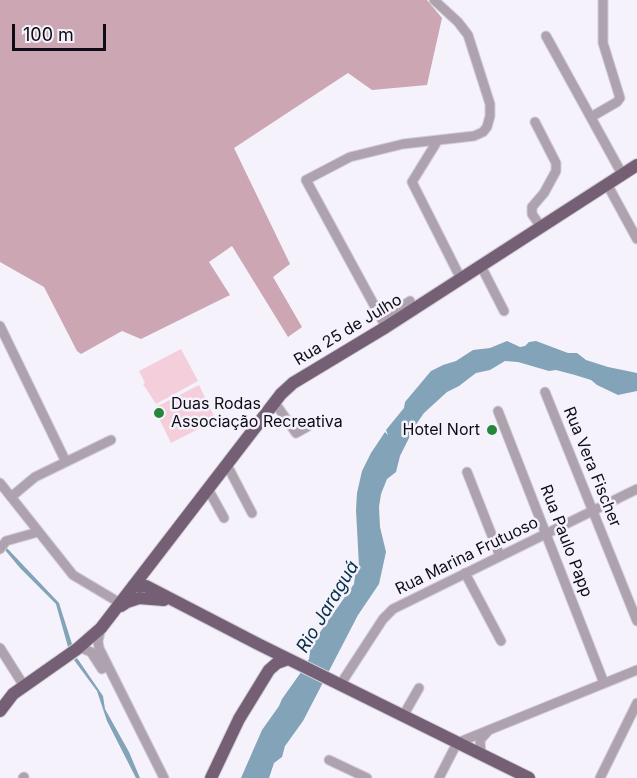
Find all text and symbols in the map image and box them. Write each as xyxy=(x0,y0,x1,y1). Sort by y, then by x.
scale bar xyxy=(15,12,110,50)
text: 100 m xyxy=(23,24,74,45)
street label: Rua 25 de Julho xyxy=(291,290,405,370)
place label: Duas Rodas Associação Recreativa xyxy=(171,394,343,432)
street label: Rua Vera Fischer xyxy=(559,404,625,530)
marker: Duas Rodas Associação Recreativa xyxy=(152,406,166,420)
place label: Hotel Nort xyxy=(403,420,480,440)
marker: Hotel Nort xyxy=(485,423,499,437)
street label: Rua Paulo Papp xyxy=(536,482,596,600)
street label: Rua Marina Frutuoso xyxy=(392,513,542,599)
water label: Rio Jaraguá xyxy=(292,557,364,657)

